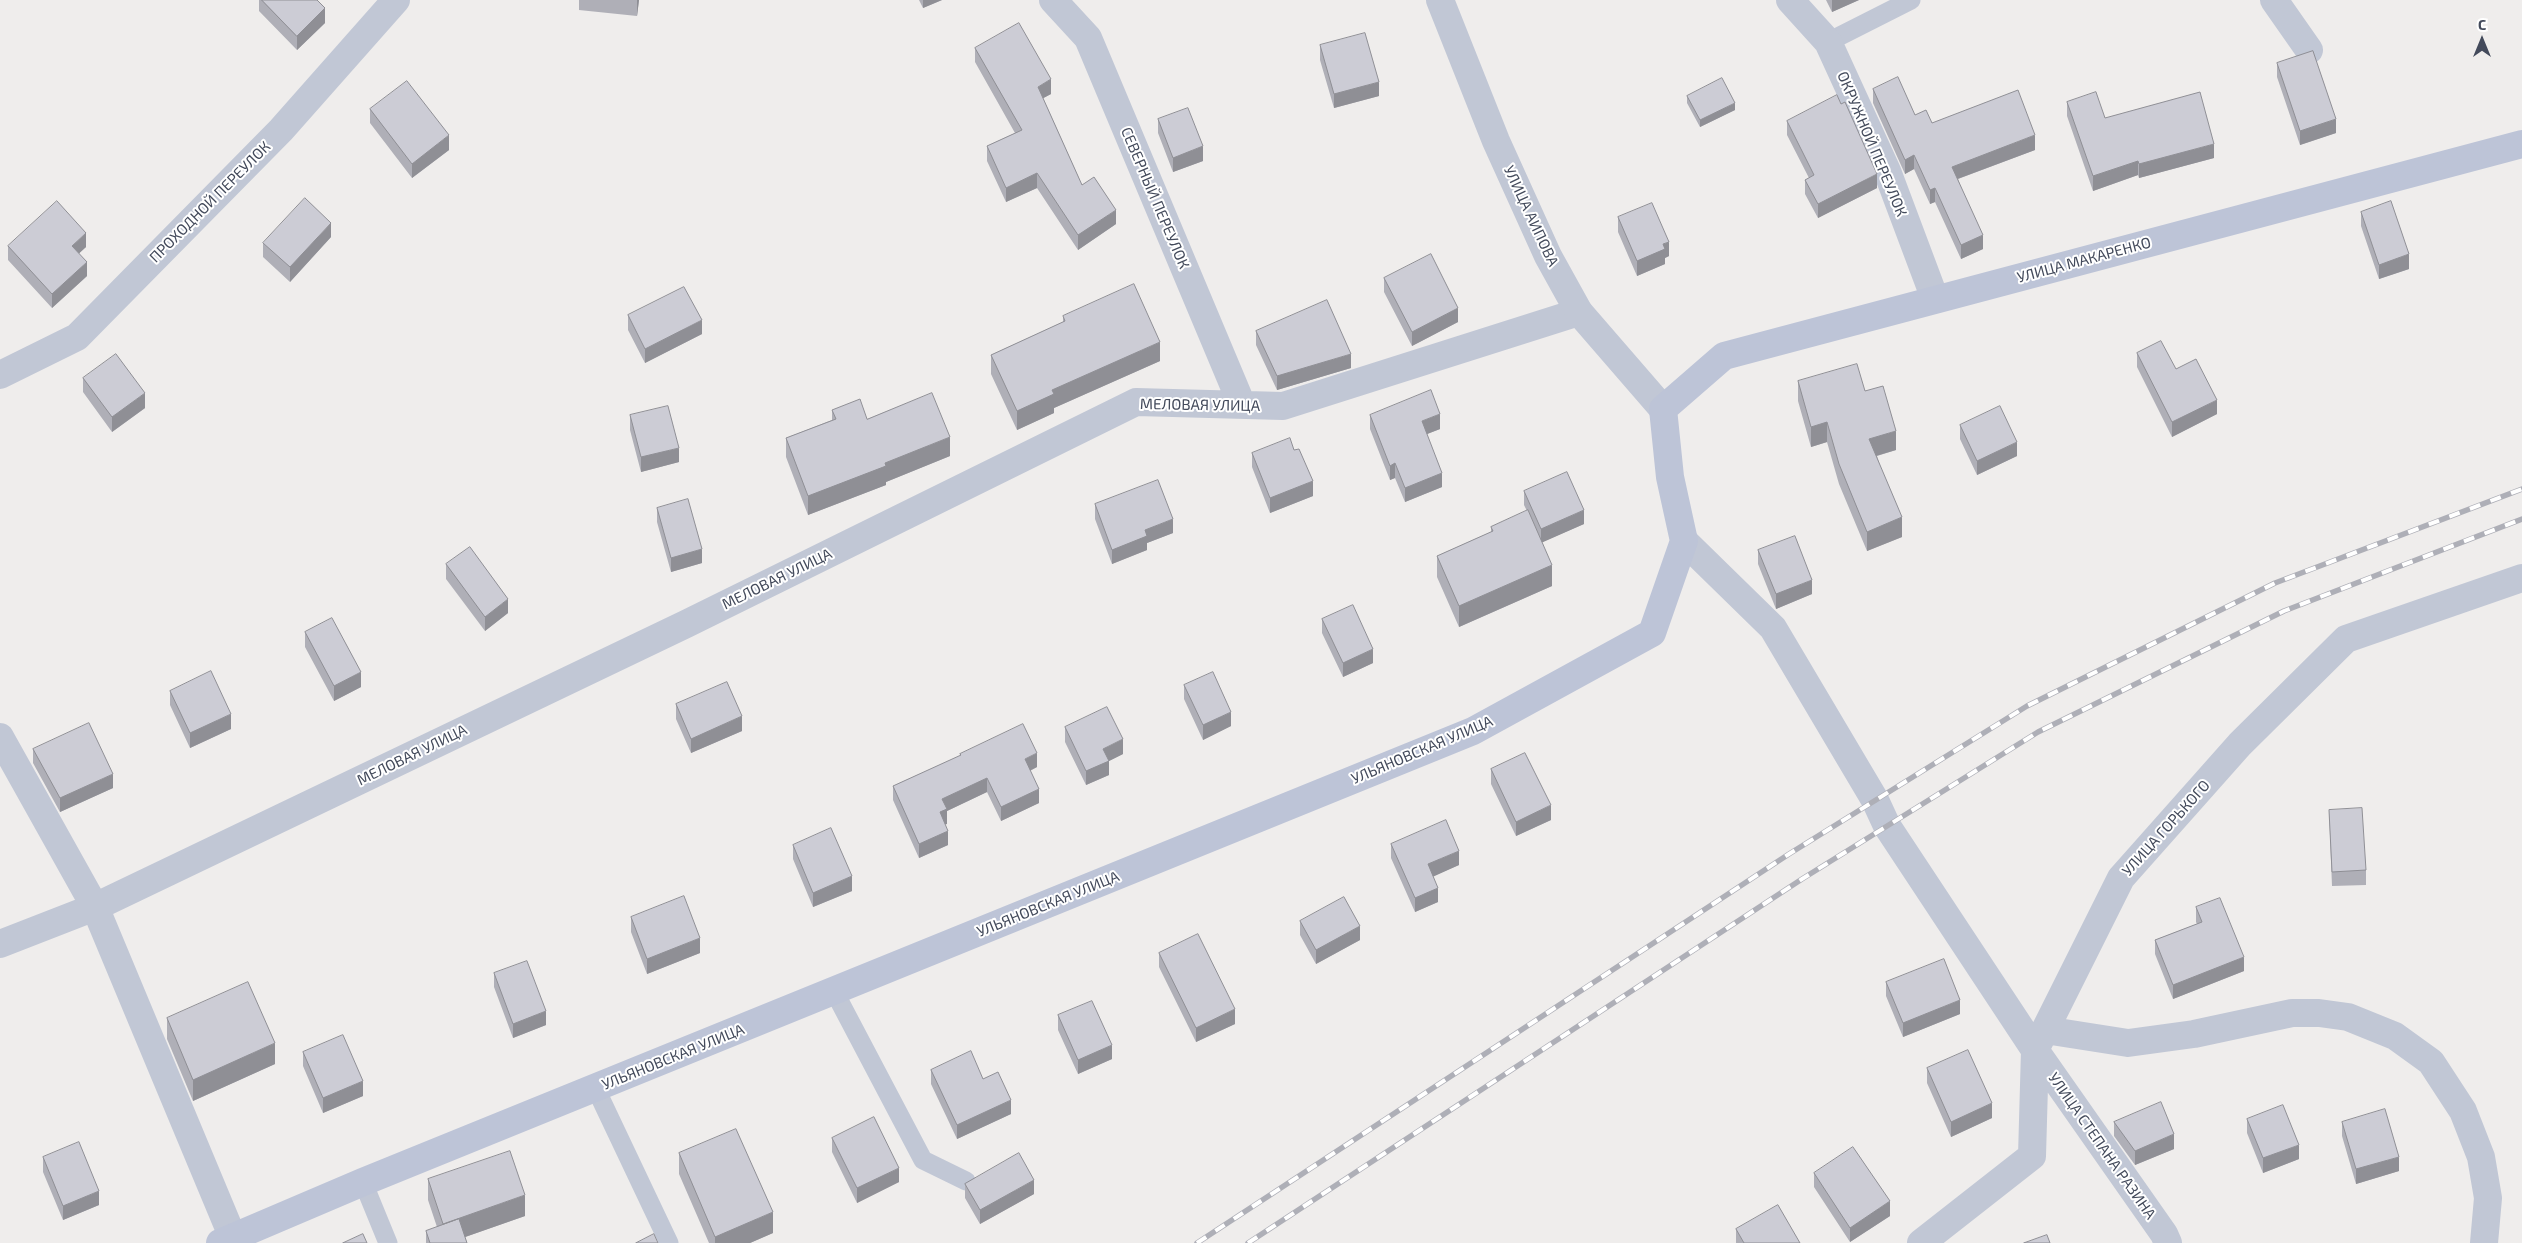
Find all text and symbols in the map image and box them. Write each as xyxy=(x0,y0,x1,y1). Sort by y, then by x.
north arrow xyxy=(2457,15,2507,65)
text: С xyxy=(2478,16,2486,33)
street label: ОКРУЖНОЙ ПЕРЕУЛОК xyxy=(1833,69,1911,219)
street label: СЕВЕРНЫЙ ПЕРЕУЛОК xyxy=(1117,124,1193,272)
street label: ПРОХОДНОЙ ПЕРЕУЛОК xyxy=(146,138,274,266)
street label: УЛИЦА АИПОВА xyxy=(1500,163,1562,269)
street label: УЛИЦА МАКАРЕНКО xyxy=(2015,233,2153,287)
street label: МЕЛОВАЯ УЛИЦА xyxy=(1140,395,1260,415)
street label: МЕЛОВАЯ УЛИЦА xyxy=(719,545,835,613)
street label: УЛЬЯНОВСКАЯ УЛИЦА xyxy=(1349,712,1495,788)
street label: МЕЛОВАЯ УЛИЦА xyxy=(354,721,470,789)
street label: УЛИЦА ГОРЬКОГО xyxy=(2118,776,2214,880)
street label: УЛЬЯНОВСКАЯ УЛИЦА xyxy=(974,867,1122,941)
street label: УЛЬЯНОВСКАЯ УЛИЦА xyxy=(599,1020,747,1094)
street label: УЛИЦА СТЕПАНА РАЗИНА xyxy=(2044,1069,2160,1223)

